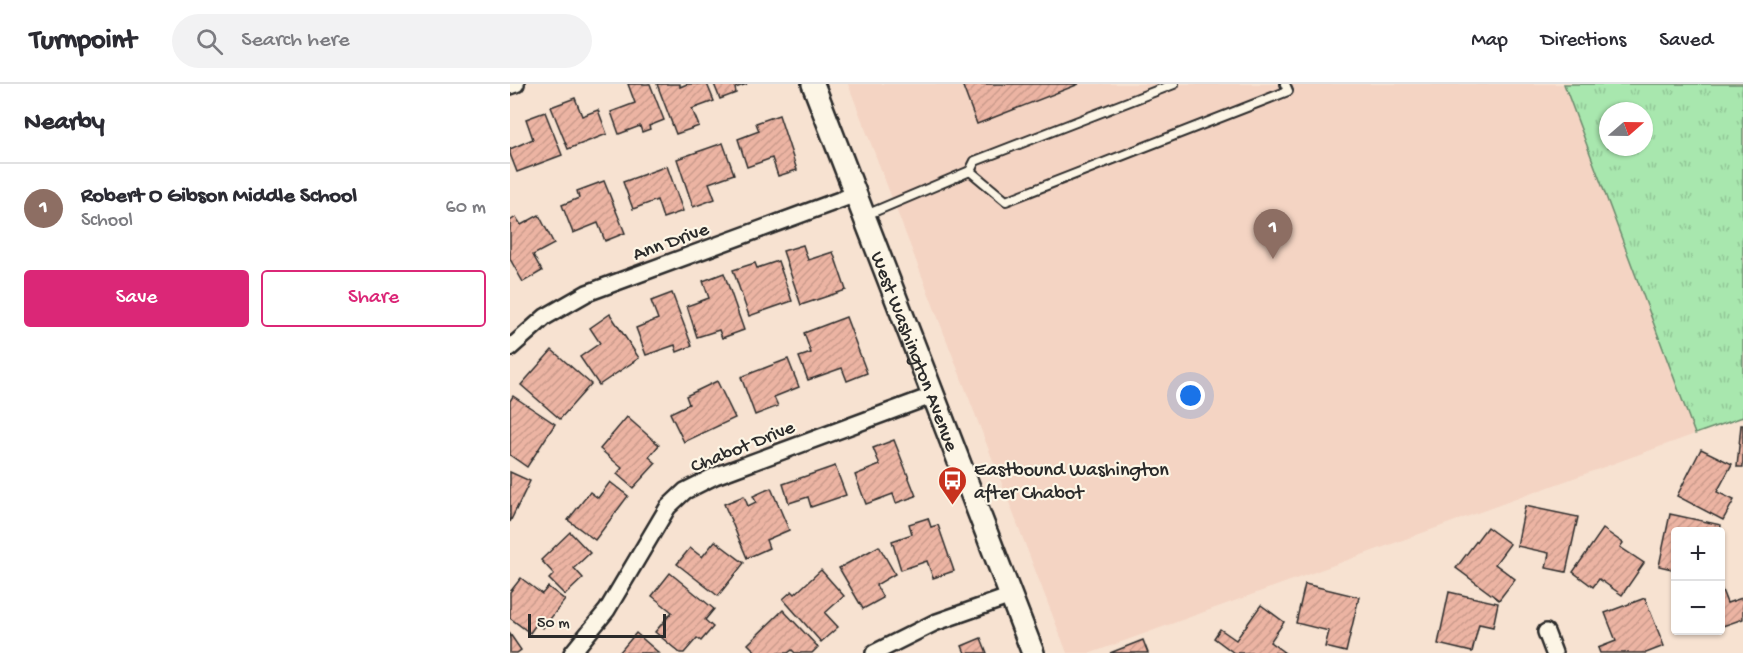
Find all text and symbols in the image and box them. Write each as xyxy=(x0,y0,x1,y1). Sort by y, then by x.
search box xyxy=(172,14,592,68)
text: Turnpoint xyxy=(30,25,136,58)
icon: search xyxy=(193,25,226,58)
text: Search here xyxy=(241,28,350,54)
text: Map xyxy=(1471,29,1508,54)
text: Directions xyxy=(1541,29,1626,54)
text: Saved xyxy=(1659,29,1713,54)
north arrow xyxy=(1599,102,1653,156)
text: Nearby xyxy=(24,108,105,139)
text: Robert O Gibson Middle School xyxy=(81,184,357,210)
text: 1 xyxy=(39,197,48,220)
text: 60 m xyxy=(446,197,486,220)
text: School xyxy=(81,210,133,233)
pin: 1 xyxy=(1254,210,1293,259)
street label: Ann Drive xyxy=(630,219,713,268)
street label: West Washington Avenue xyxy=(864,249,962,456)
button: Save xyxy=(24,270,249,327)
button: Share xyxy=(261,270,486,327)
your location xyxy=(1176,381,1205,410)
street label: Chabot Drive xyxy=(688,417,799,480)
place label: Eastbound Washington after Chabot xyxy=(974,460,1169,506)
bus stop icon: Eastbound Washington after Chabot xyxy=(937,464,969,506)
map controls xyxy=(1671,527,1725,635)
button: + xyxy=(1671,527,1725,581)
button: − xyxy=(1671,581,1725,635)
scale bar xyxy=(528,611,666,638)
text: 50 m xyxy=(537,615,570,634)

